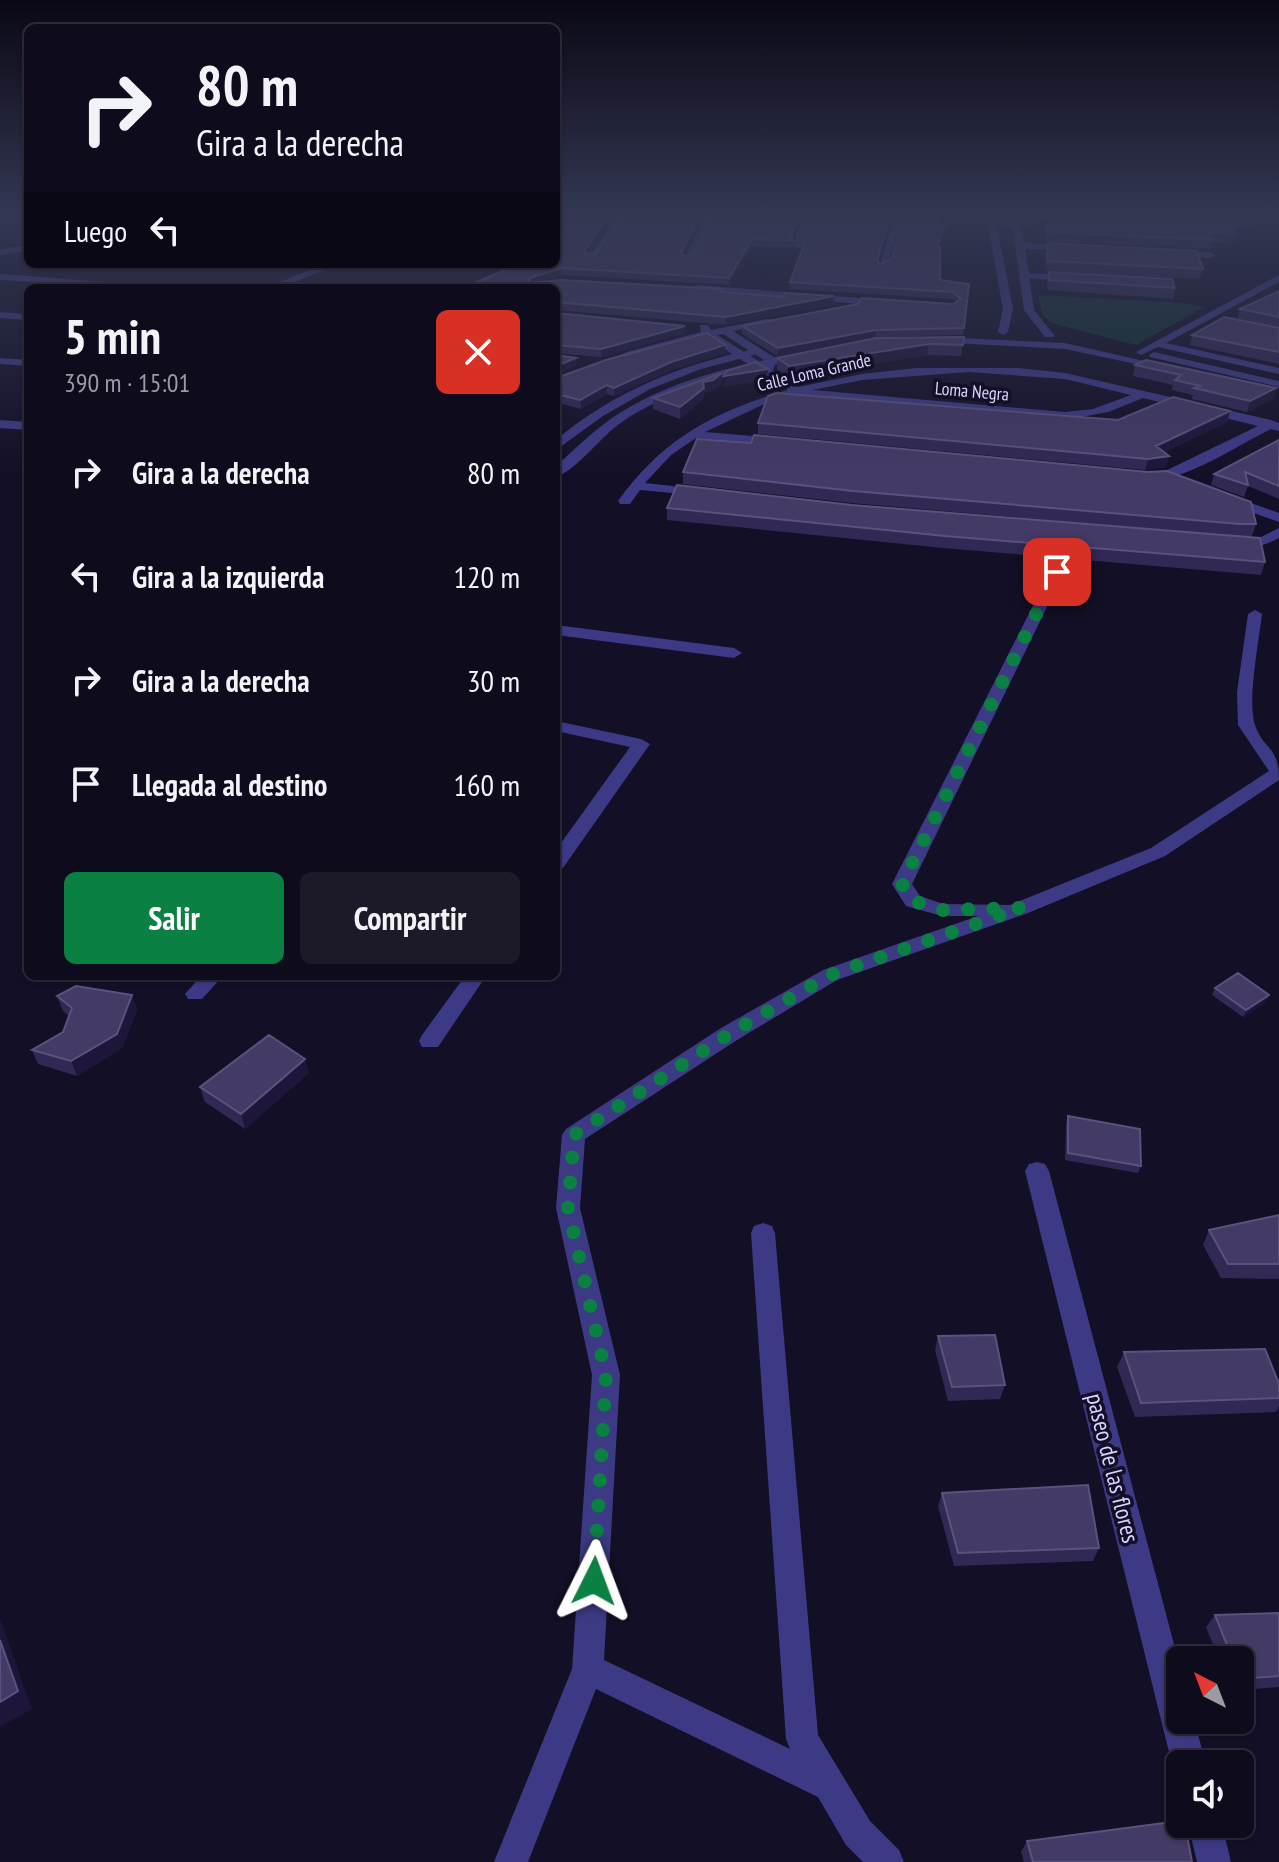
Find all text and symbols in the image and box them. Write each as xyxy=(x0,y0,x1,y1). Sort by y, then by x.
text: 80 m xyxy=(196,49,298,121)
icon: right xyxy=(64,56,168,160)
text: Gira a la derecha xyxy=(196,119,404,166)
icon: left xyxy=(143,208,187,252)
text: Luego xyxy=(64,211,127,250)
text: 5 min xyxy=(64,305,161,367)
button: close xyxy=(436,310,520,394)
street label: Calle Loma Grande xyxy=(755,348,873,396)
text: 390 m · 15:01 xyxy=(64,366,190,399)
street label: Loma Negra xyxy=(934,376,1010,406)
icon: right xyxy=(64,450,108,494)
text: Gira a la derecha xyxy=(132,453,310,492)
text: 80 m xyxy=(467,453,520,492)
pin xyxy=(1023,538,1091,606)
icon: arrive xyxy=(1035,550,1079,594)
icon: left xyxy=(64,554,108,598)
text: Gira a la izquierda xyxy=(132,557,324,596)
text: 120 m xyxy=(454,557,520,596)
icon: right xyxy=(64,658,108,702)
text: Gira a la derecha xyxy=(132,661,310,700)
text: 30 m xyxy=(467,661,520,700)
icon: arrive xyxy=(64,762,108,806)
text: Llegada al destino xyxy=(132,765,327,804)
text: 160 m xyxy=(454,765,520,804)
button: Salir xyxy=(64,872,284,964)
button: Compartir xyxy=(300,872,520,964)
street label: paseo de las flores xyxy=(1079,1390,1147,1546)
position arrow xyxy=(552,1539,636,1623)
north arrow xyxy=(1166,1646,1254,1734)
map controls xyxy=(1166,1646,1254,1838)
button: sound xyxy=(1166,1750,1254,1838)

